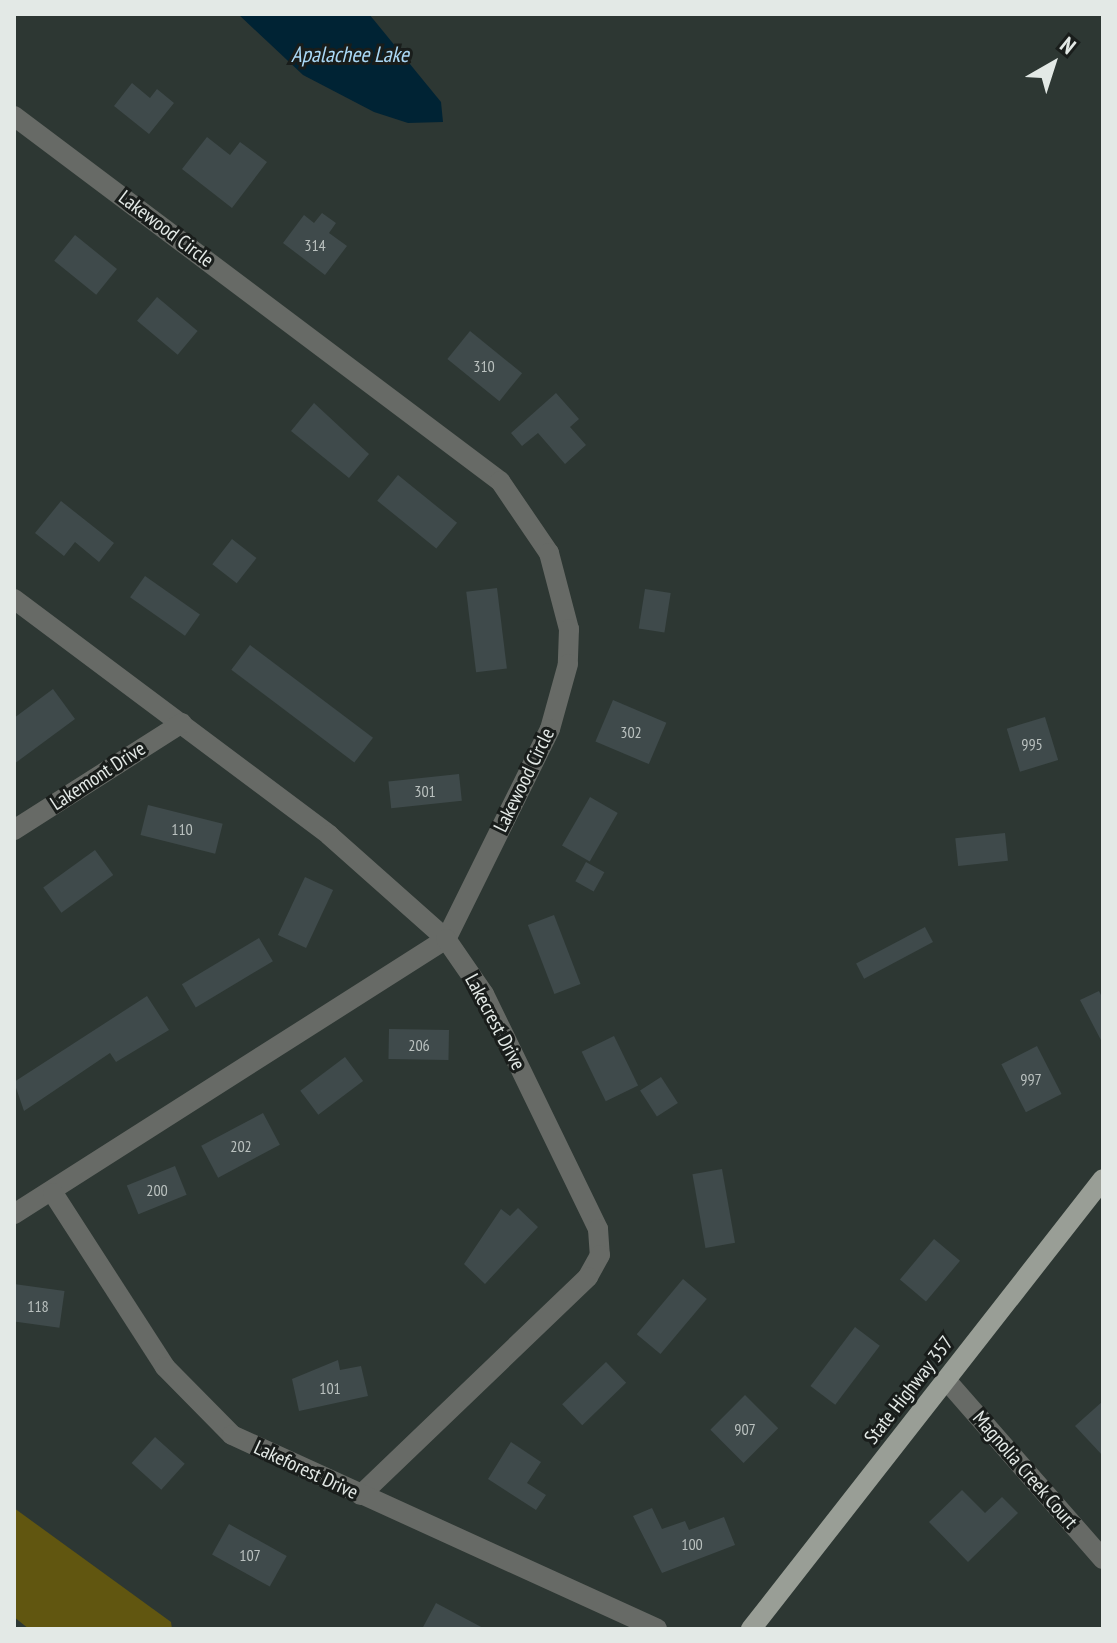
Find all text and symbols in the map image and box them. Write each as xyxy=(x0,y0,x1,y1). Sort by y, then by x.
north arrow xyxy=(1013,24,1093,104)
text: N xyxy=(1055,31,1082,60)
water label: Apalachee Lake xyxy=(291,42,409,68)
street label: Lakewood Circle xyxy=(114,186,218,272)
house number: 314 xyxy=(304,235,326,255)
house number: 310 xyxy=(473,356,495,376)
house number: 302 xyxy=(620,722,642,742)
street label: Lakewood Circle xyxy=(489,724,559,836)
house number: 995 xyxy=(1021,734,1043,754)
street label: Lakemont Drive xyxy=(46,736,150,816)
house number: 301 xyxy=(414,781,436,801)
house number: 110 xyxy=(171,819,193,839)
street label: Lakecrest Drive xyxy=(460,970,530,1074)
house number: 206 xyxy=(408,1035,430,1055)
house number: 997 xyxy=(1020,1069,1042,1089)
house number: 202 xyxy=(230,1136,252,1156)
house number: 200 xyxy=(146,1180,168,1200)
house number: 118 xyxy=(27,1296,49,1316)
street label: State Highway 357 xyxy=(859,1331,959,1449)
house number: 101 xyxy=(319,1378,341,1398)
street label: Magnolia Creek Court xyxy=(967,1406,1083,1534)
house number: 907 xyxy=(734,1419,756,1439)
street label: Lakeforest Drive xyxy=(250,1435,362,1505)
house number: 100 xyxy=(681,1534,703,1554)
house number: 107 xyxy=(239,1545,261,1565)

